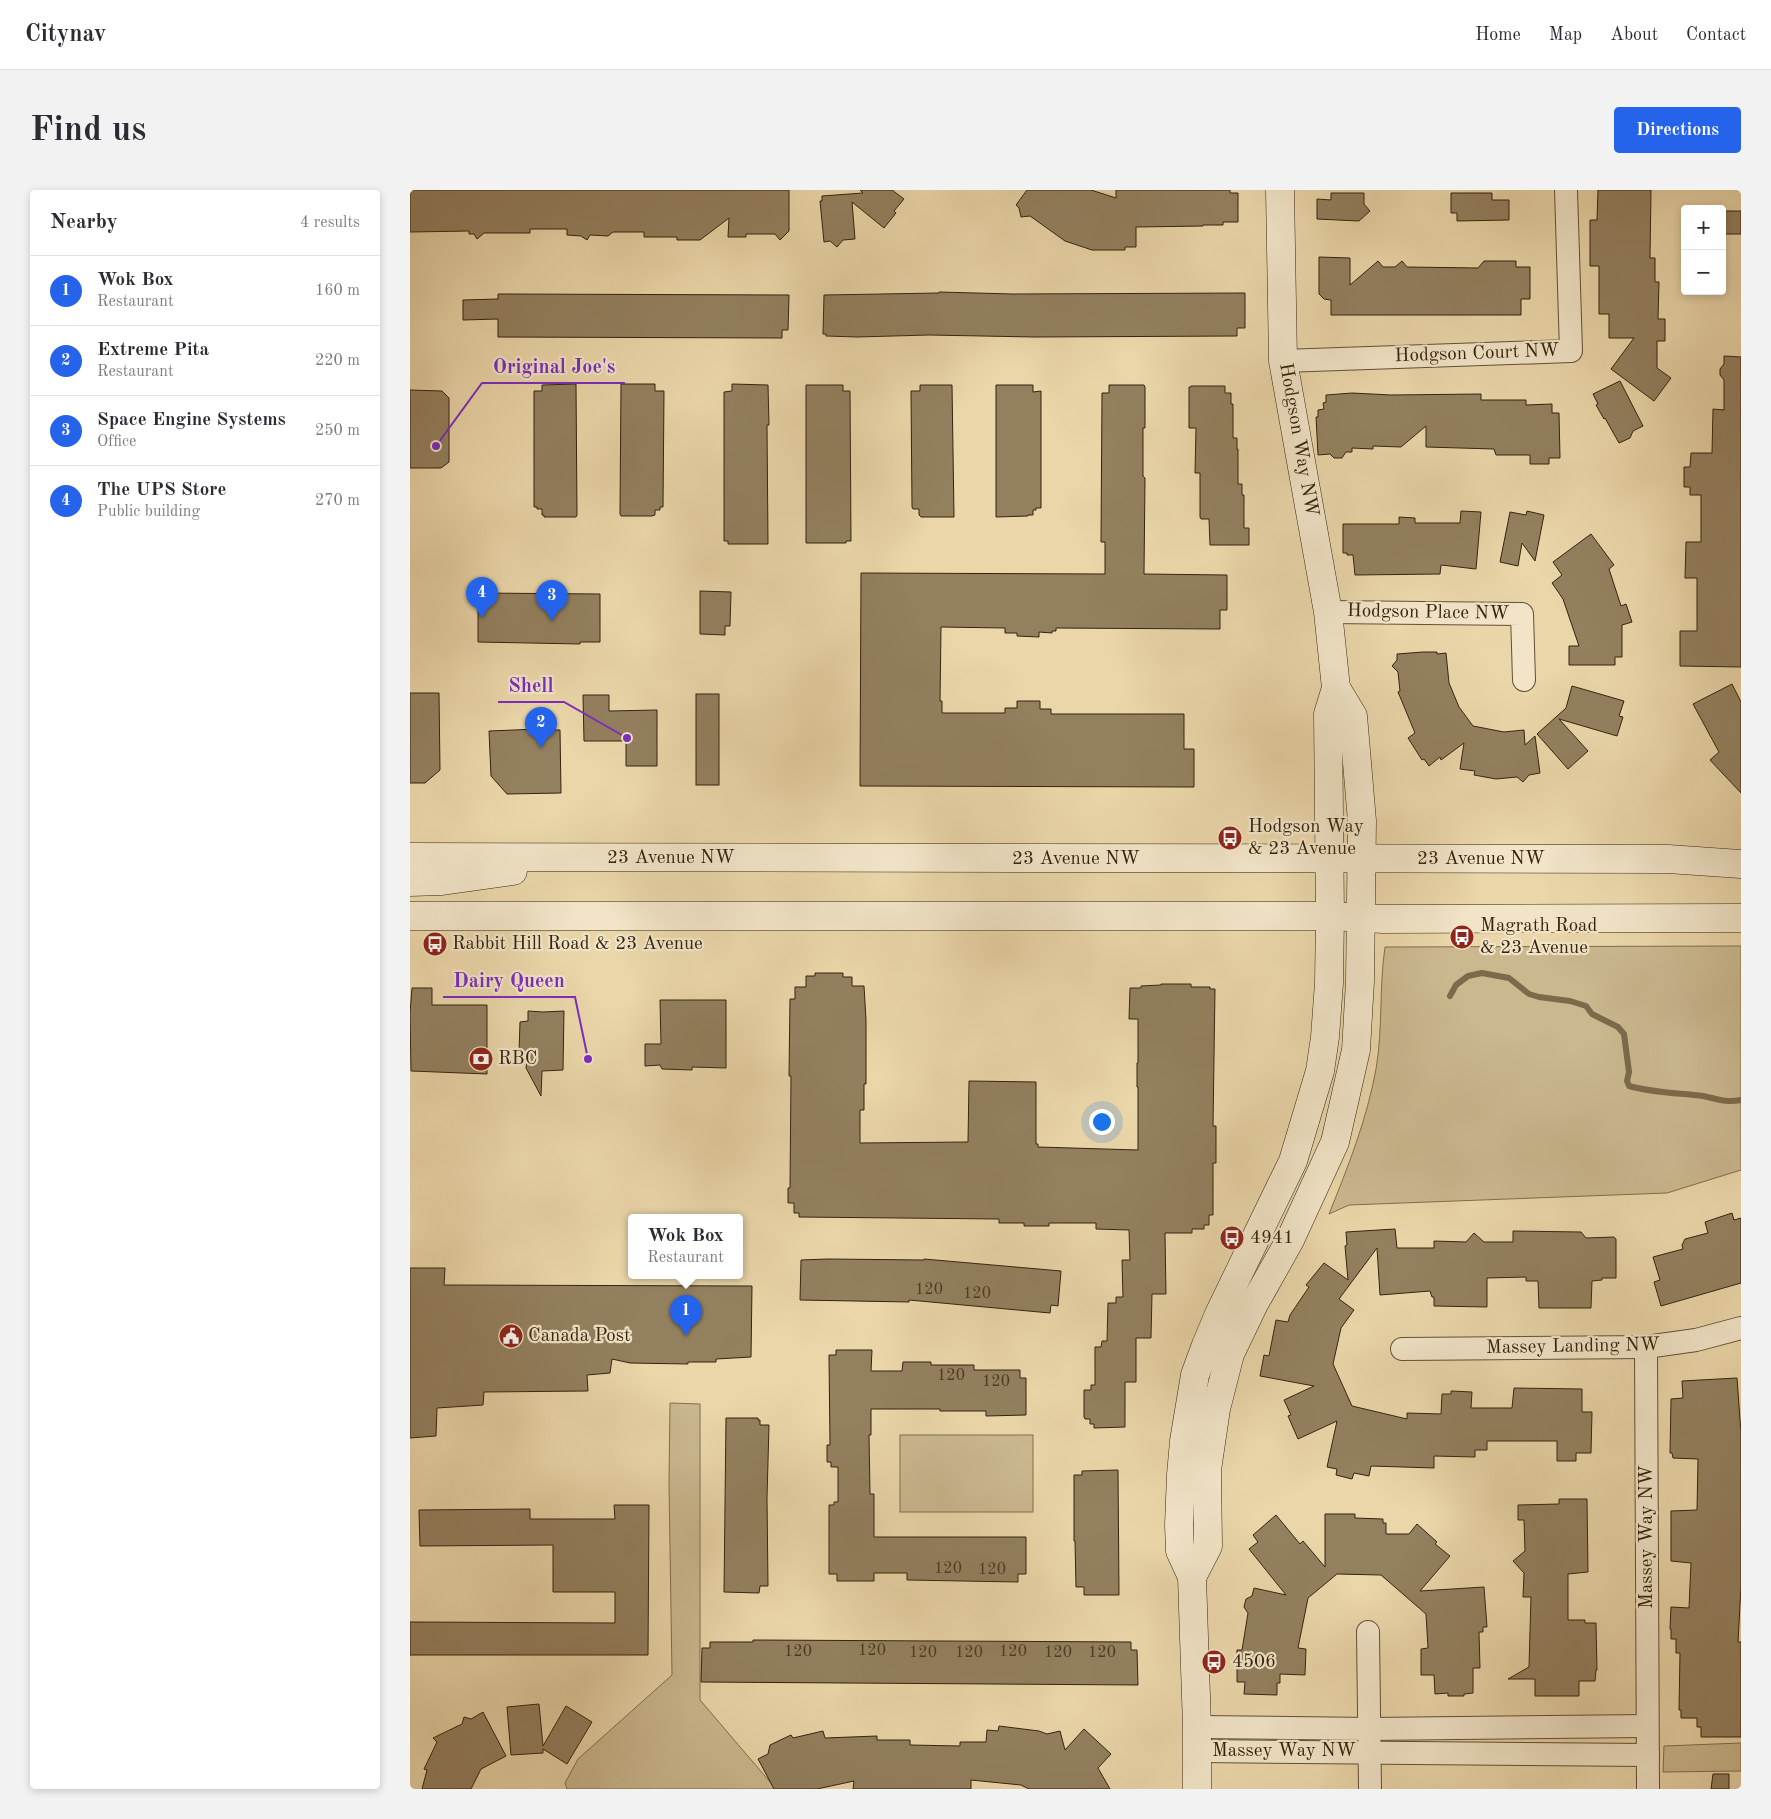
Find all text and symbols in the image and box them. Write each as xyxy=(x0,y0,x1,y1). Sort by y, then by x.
text: Citynav xyxy=(25,23,106,47)
text: Home xyxy=(1475,26,1521,44)
text: Map xyxy=(1549,26,1582,44)
text: About xyxy=(1610,26,1658,44)
text: Contact xyxy=(1686,26,1746,44)
button: Directions xyxy=(1614,107,1741,153)
text: Find us xyxy=(30,113,146,148)
map controls xyxy=(1681,205,1726,295)
button: + xyxy=(1681,205,1726,250)
text: Nearby xyxy=(50,212,118,233)
text: 4 results xyxy=(300,215,360,231)
button: − xyxy=(1681,250,1726,295)
text: Wok Box xyxy=(97,271,174,290)
text: 1 xyxy=(61,283,71,299)
text: 160 m xyxy=(315,283,360,299)
text: Restaurant xyxy=(97,294,174,310)
text: Extreme Pita xyxy=(97,341,209,360)
street label: Hodgson Court NW xyxy=(1394,342,1560,366)
callout: Original Joe's xyxy=(482,348,625,383)
text: 2 xyxy=(61,353,71,369)
text: 220 m xyxy=(315,353,360,369)
text: Original Joe's xyxy=(493,358,615,378)
street label: Hodgson Way NW xyxy=(1275,362,1321,518)
text: Restaurant xyxy=(97,364,174,380)
text: Space Engine Systems xyxy=(97,411,286,430)
text: 3 xyxy=(61,423,71,439)
text: 250 m xyxy=(315,423,360,439)
text: Office xyxy=(97,434,136,450)
text: The UPS Store xyxy=(97,481,227,500)
text: 4 xyxy=(61,493,71,509)
text: 270 m xyxy=(315,493,360,509)
text: Public building xyxy=(97,504,200,520)
pin: 4 xyxy=(466,577,498,618)
pin: 3 xyxy=(536,580,568,621)
street label: Hodgson Place NW xyxy=(1347,602,1509,624)
callout: Shell xyxy=(498,667,564,702)
text: Shell xyxy=(508,677,554,697)
pin: 2 xyxy=(525,707,557,748)
place label: Hodgson Way & 23 Avenue xyxy=(1248,818,1364,859)
bus stop icon: Hodgson Way & 23 Avenue xyxy=(1217,825,1243,851)
street label: 23 Avenue NW xyxy=(607,849,735,868)
street label: 23 Avenue NW xyxy=(1012,850,1140,869)
street label: 23 Avenue NW xyxy=(1417,850,1545,869)
place label: Magrath Road & 23 Avenue xyxy=(1480,917,1597,958)
bus stop icon: Magrath Road & 23 Avenue xyxy=(1449,924,1475,950)
bus stop icon: Rabbit Hill Road & 23 Avenue xyxy=(422,931,448,957)
place label: Rabbit Hill Road & 23 Avenue xyxy=(452,935,703,954)
callout: Dairy Queen xyxy=(443,962,575,997)
text: Dairy Queen xyxy=(453,972,565,992)
bank icon: RBC xyxy=(468,1046,494,1072)
place label: RBC xyxy=(498,1050,537,1069)
your location xyxy=(1089,1109,1115,1135)
popup xyxy=(628,1214,743,1279)
bus stop icon: 4941 xyxy=(1219,1225,1245,1251)
text: Wok Box xyxy=(647,1227,724,1246)
place label: 4941 xyxy=(1250,1229,1294,1248)
text: Restaurant xyxy=(647,1250,724,1266)
house number: 120 xyxy=(915,1282,943,1298)
house number: 120 xyxy=(963,1286,991,1302)
pin: 1 xyxy=(670,1295,702,1336)
public building icon: Canada Post xyxy=(498,1323,524,1349)
place label: Canada Post xyxy=(528,1327,631,1346)
street label: Massey Landing NW xyxy=(1486,1336,1660,1358)
house number: 120 xyxy=(937,1368,965,1384)
house number: 120 xyxy=(982,1374,1010,1390)
street label: Massey Way NW xyxy=(1638,1465,1657,1609)
house number: 120 xyxy=(934,1561,962,1577)
house number: 120 xyxy=(978,1562,1006,1578)
house number: 120 xyxy=(858,1643,886,1659)
house number: 120 xyxy=(784,1644,812,1660)
house number: 120 xyxy=(999,1644,1027,1660)
house number: 120 xyxy=(909,1645,937,1661)
house number: 120 xyxy=(955,1645,983,1661)
house number: 120 xyxy=(1044,1645,1072,1661)
house number: 120 xyxy=(1088,1645,1116,1661)
bus stop icon: 4506 xyxy=(1201,1649,1227,1675)
place label: 4506 xyxy=(1232,1653,1276,1672)
street label: Massey Way NW xyxy=(1212,1742,1356,1761)

